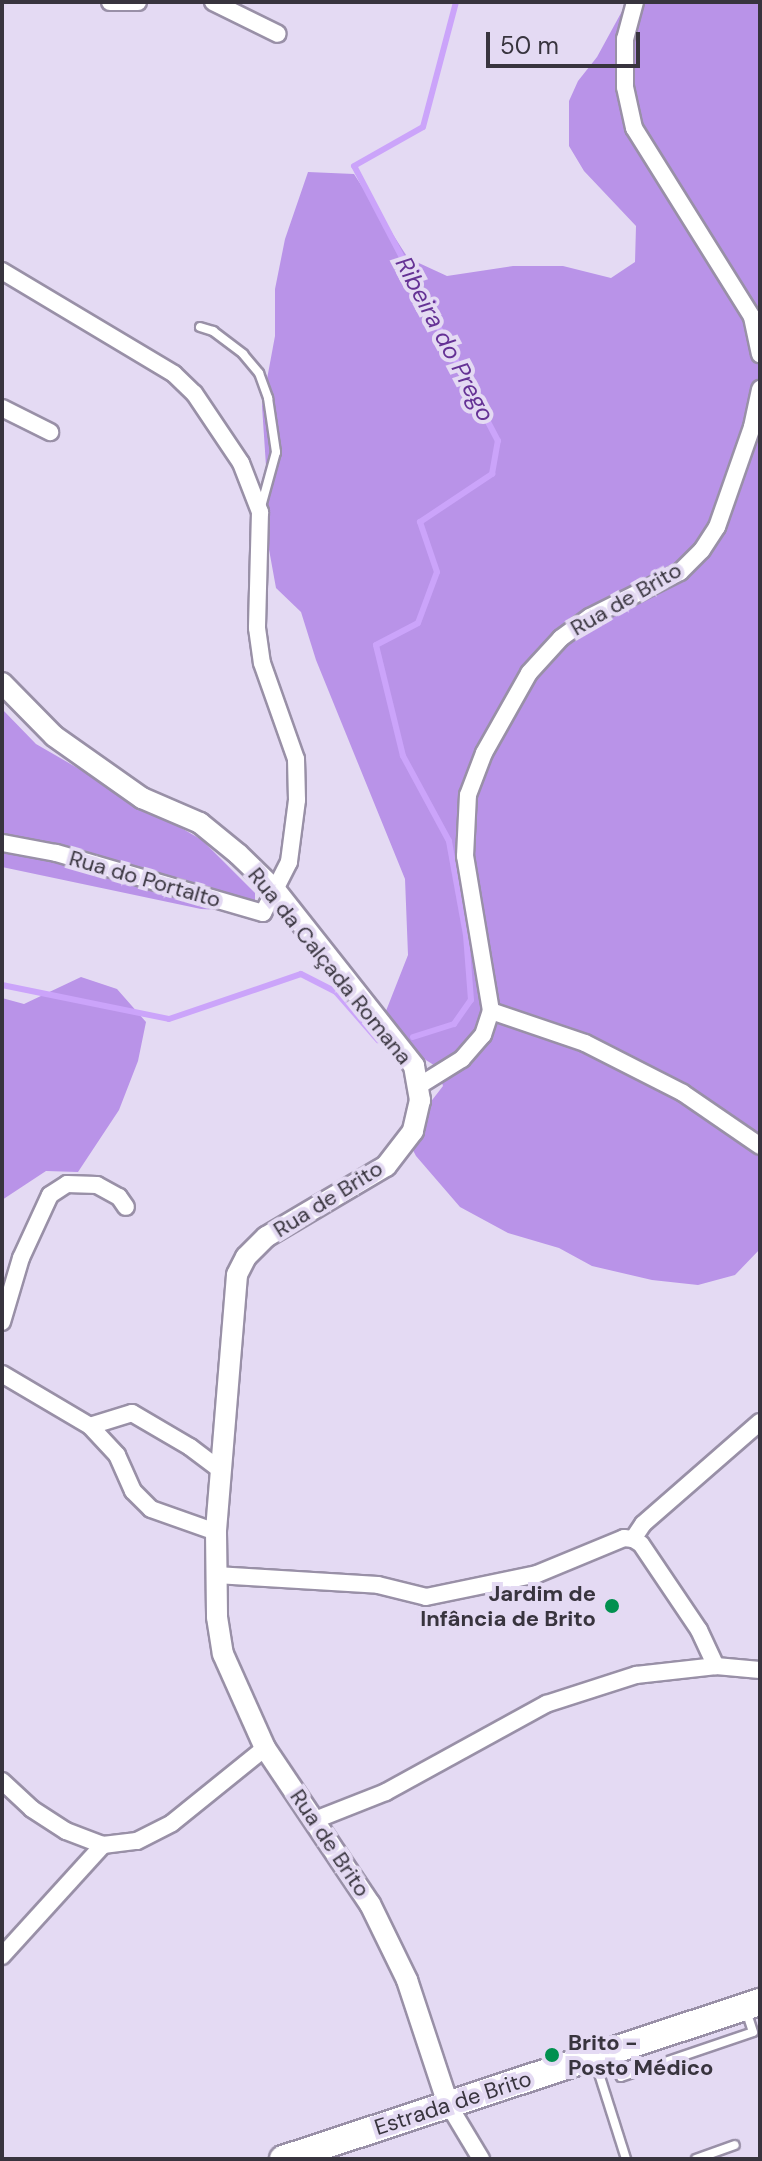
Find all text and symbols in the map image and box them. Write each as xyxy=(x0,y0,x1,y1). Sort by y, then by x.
scale bar xyxy=(490,16,644,66)
text: 50 m xyxy=(500,30,559,61)
water label: Ribeira do Prego xyxy=(389,252,501,426)
street label: Rua de Brito xyxy=(566,557,686,641)
street label: Rua do Portalto xyxy=(66,845,224,913)
street label: Rua da Calçada Romana xyxy=(242,862,418,1070)
street label: Rua de Brito xyxy=(269,1155,387,1243)
place label: Jardim de Infância de Brito xyxy=(420,1580,596,1632)
marker: Jardim de Infância de Brito xyxy=(603,1597,621,1615)
street label: Rua de Brito xyxy=(284,1784,376,1902)
place label: Brito - Posto Médico xyxy=(568,2029,714,2080)
marker: Brito - Posto Médico xyxy=(543,2046,561,2064)
street label: Estrada de Brito xyxy=(371,2065,535,2141)

